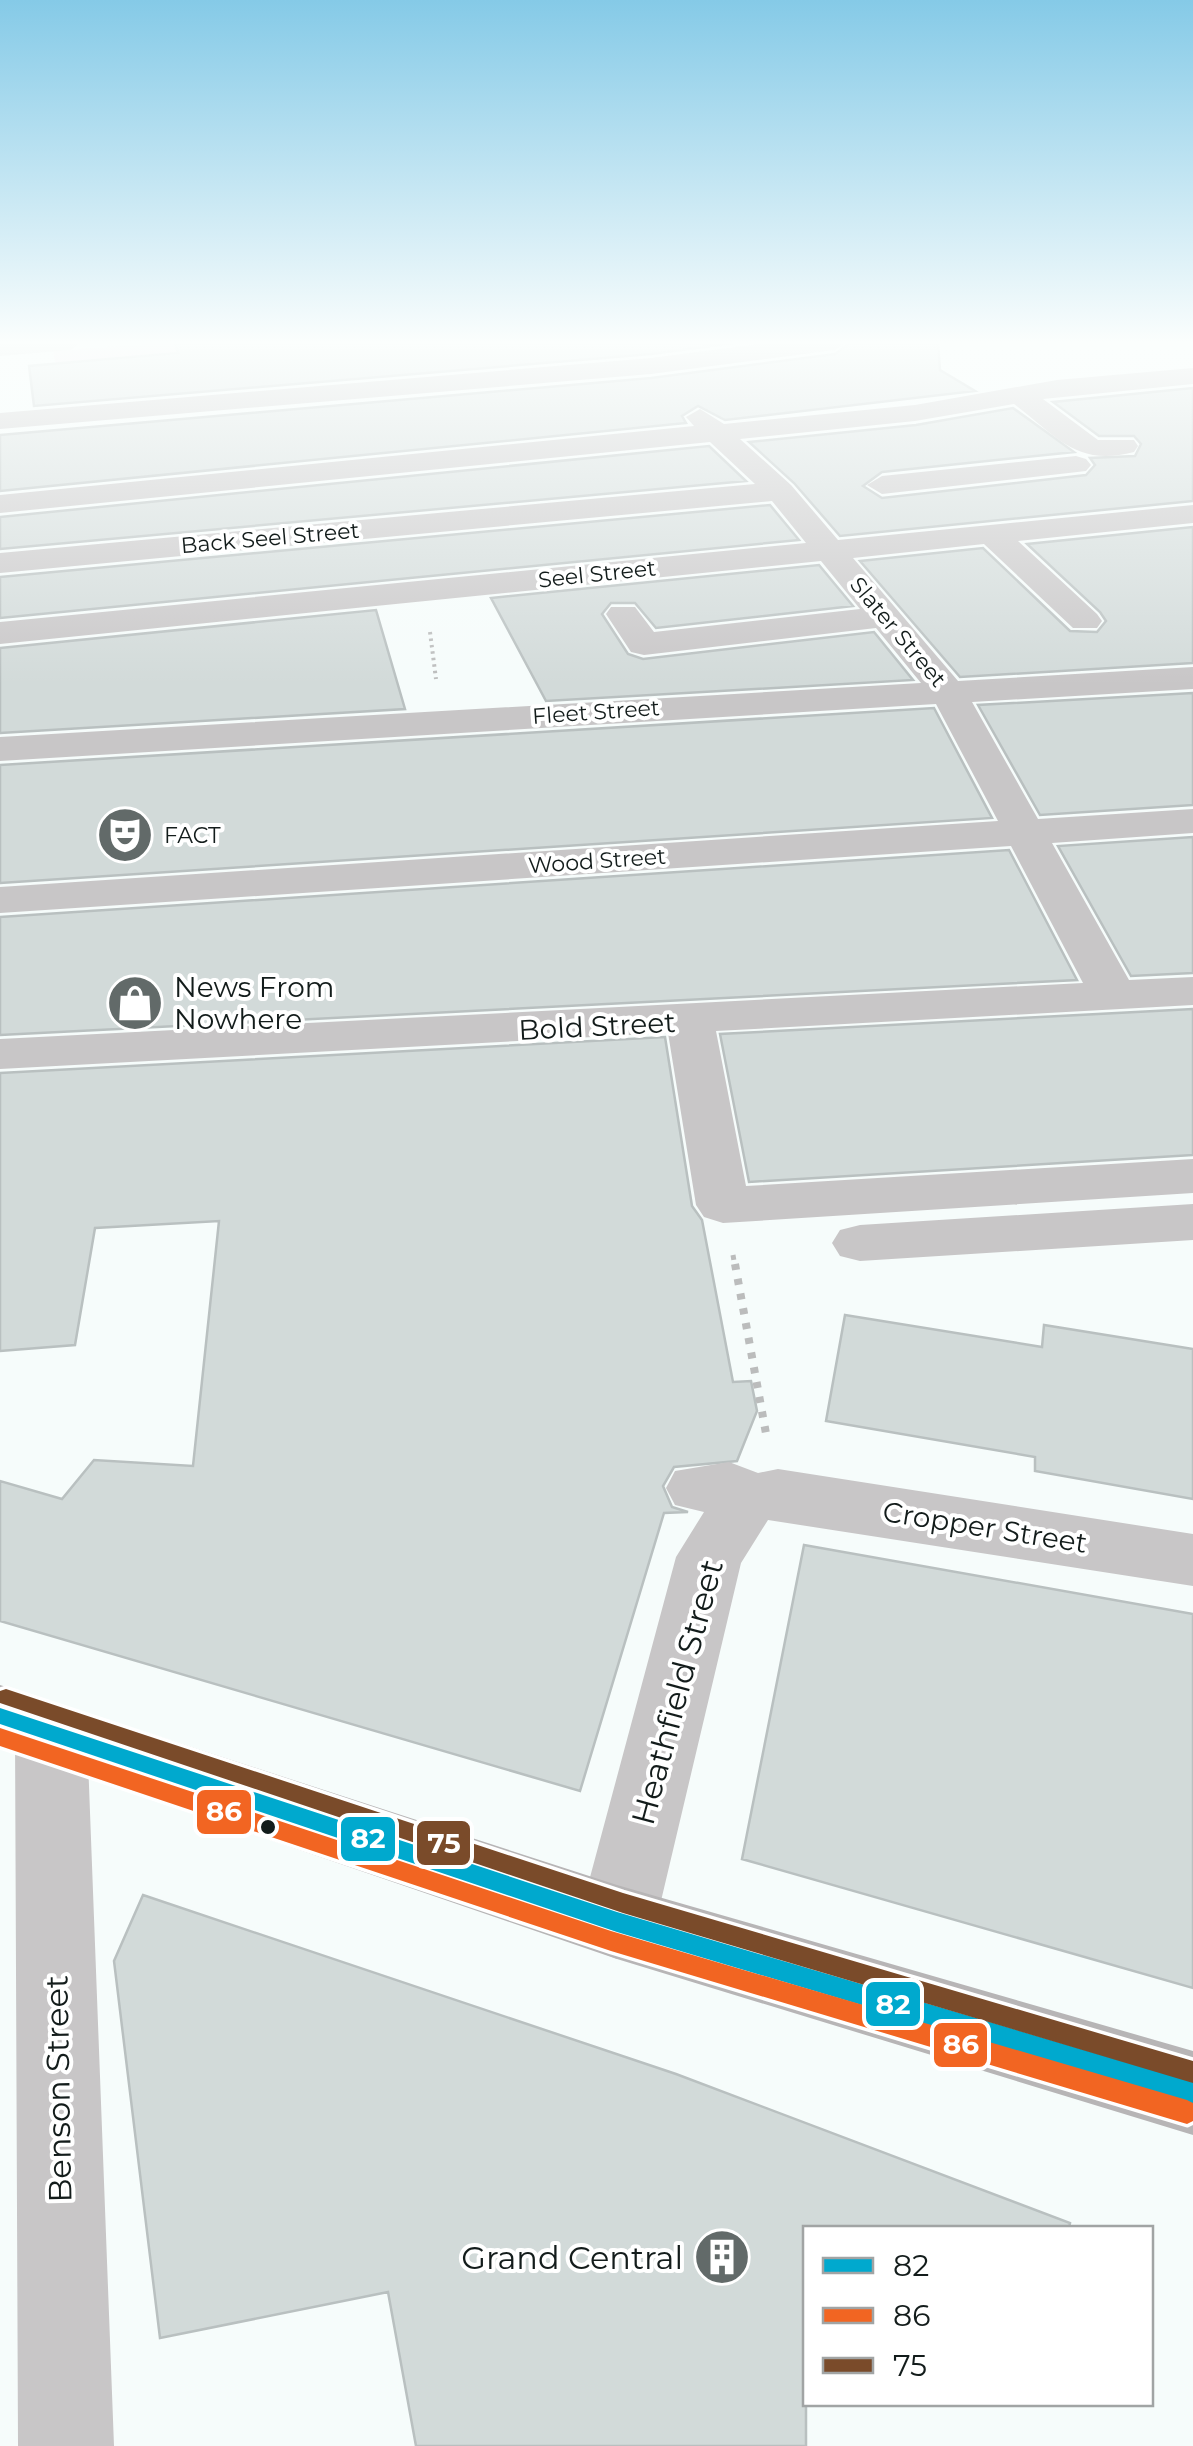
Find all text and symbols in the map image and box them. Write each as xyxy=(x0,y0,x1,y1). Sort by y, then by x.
street label: Back Seel Street xyxy=(180,517,360,559)
street label: Seel Street xyxy=(537,554,657,594)
street label: Slater Street xyxy=(844,571,952,693)
street label: Fleet Street xyxy=(531,694,661,730)
theatre icon: FACT xyxy=(95,805,155,865)
place label: FACT xyxy=(164,822,221,849)
street label: Wood Street xyxy=(527,843,667,879)
place label: News From Nowhere xyxy=(174,970,334,1036)
shop icon: News From Nowhere xyxy=(105,973,165,1033)
street label: Bold Street xyxy=(518,1005,676,1047)
street label: Cropper Street xyxy=(880,1494,1090,1560)
street label: Heathfield Street xyxy=(623,1555,731,1829)
line badge: 86 xyxy=(195,1788,253,1836)
text: 86 xyxy=(206,1794,242,1828)
line badge: 82 xyxy=(339,1815,397,1863)
unlabelled marker xyxy=(258,1817,278,1837)
line badge: 75 xyxy=(415,1819,472,1867)
text: 82 xyxy=(350,1821,386,1855)
text: 75 xyxy=(427,1826,461,1860)
street label: Benson Street xyxy=(37,1975,79,2203)
line badge: 82 xyxy=(864,1980,922,2028)
text: 82 xyxy=(875,1987,911,2021)
line badge: 86 xyxy=(932,2021,989,2069)
text: 86 xyxy=(943,2027,979,2061)
legend xyxy=(803,2226,1153,2406)
building icon: Grand Central xyxy=(692,2227,752,2287)
place label: Grand Central xyxy=(461,2238,683,2277)
text: 82 xyxy=(893,2247,929,2284)
text: 86 xyxy=(893,2297,930,2334)
text: 75 xyxy=(893,2347,927,2384)

